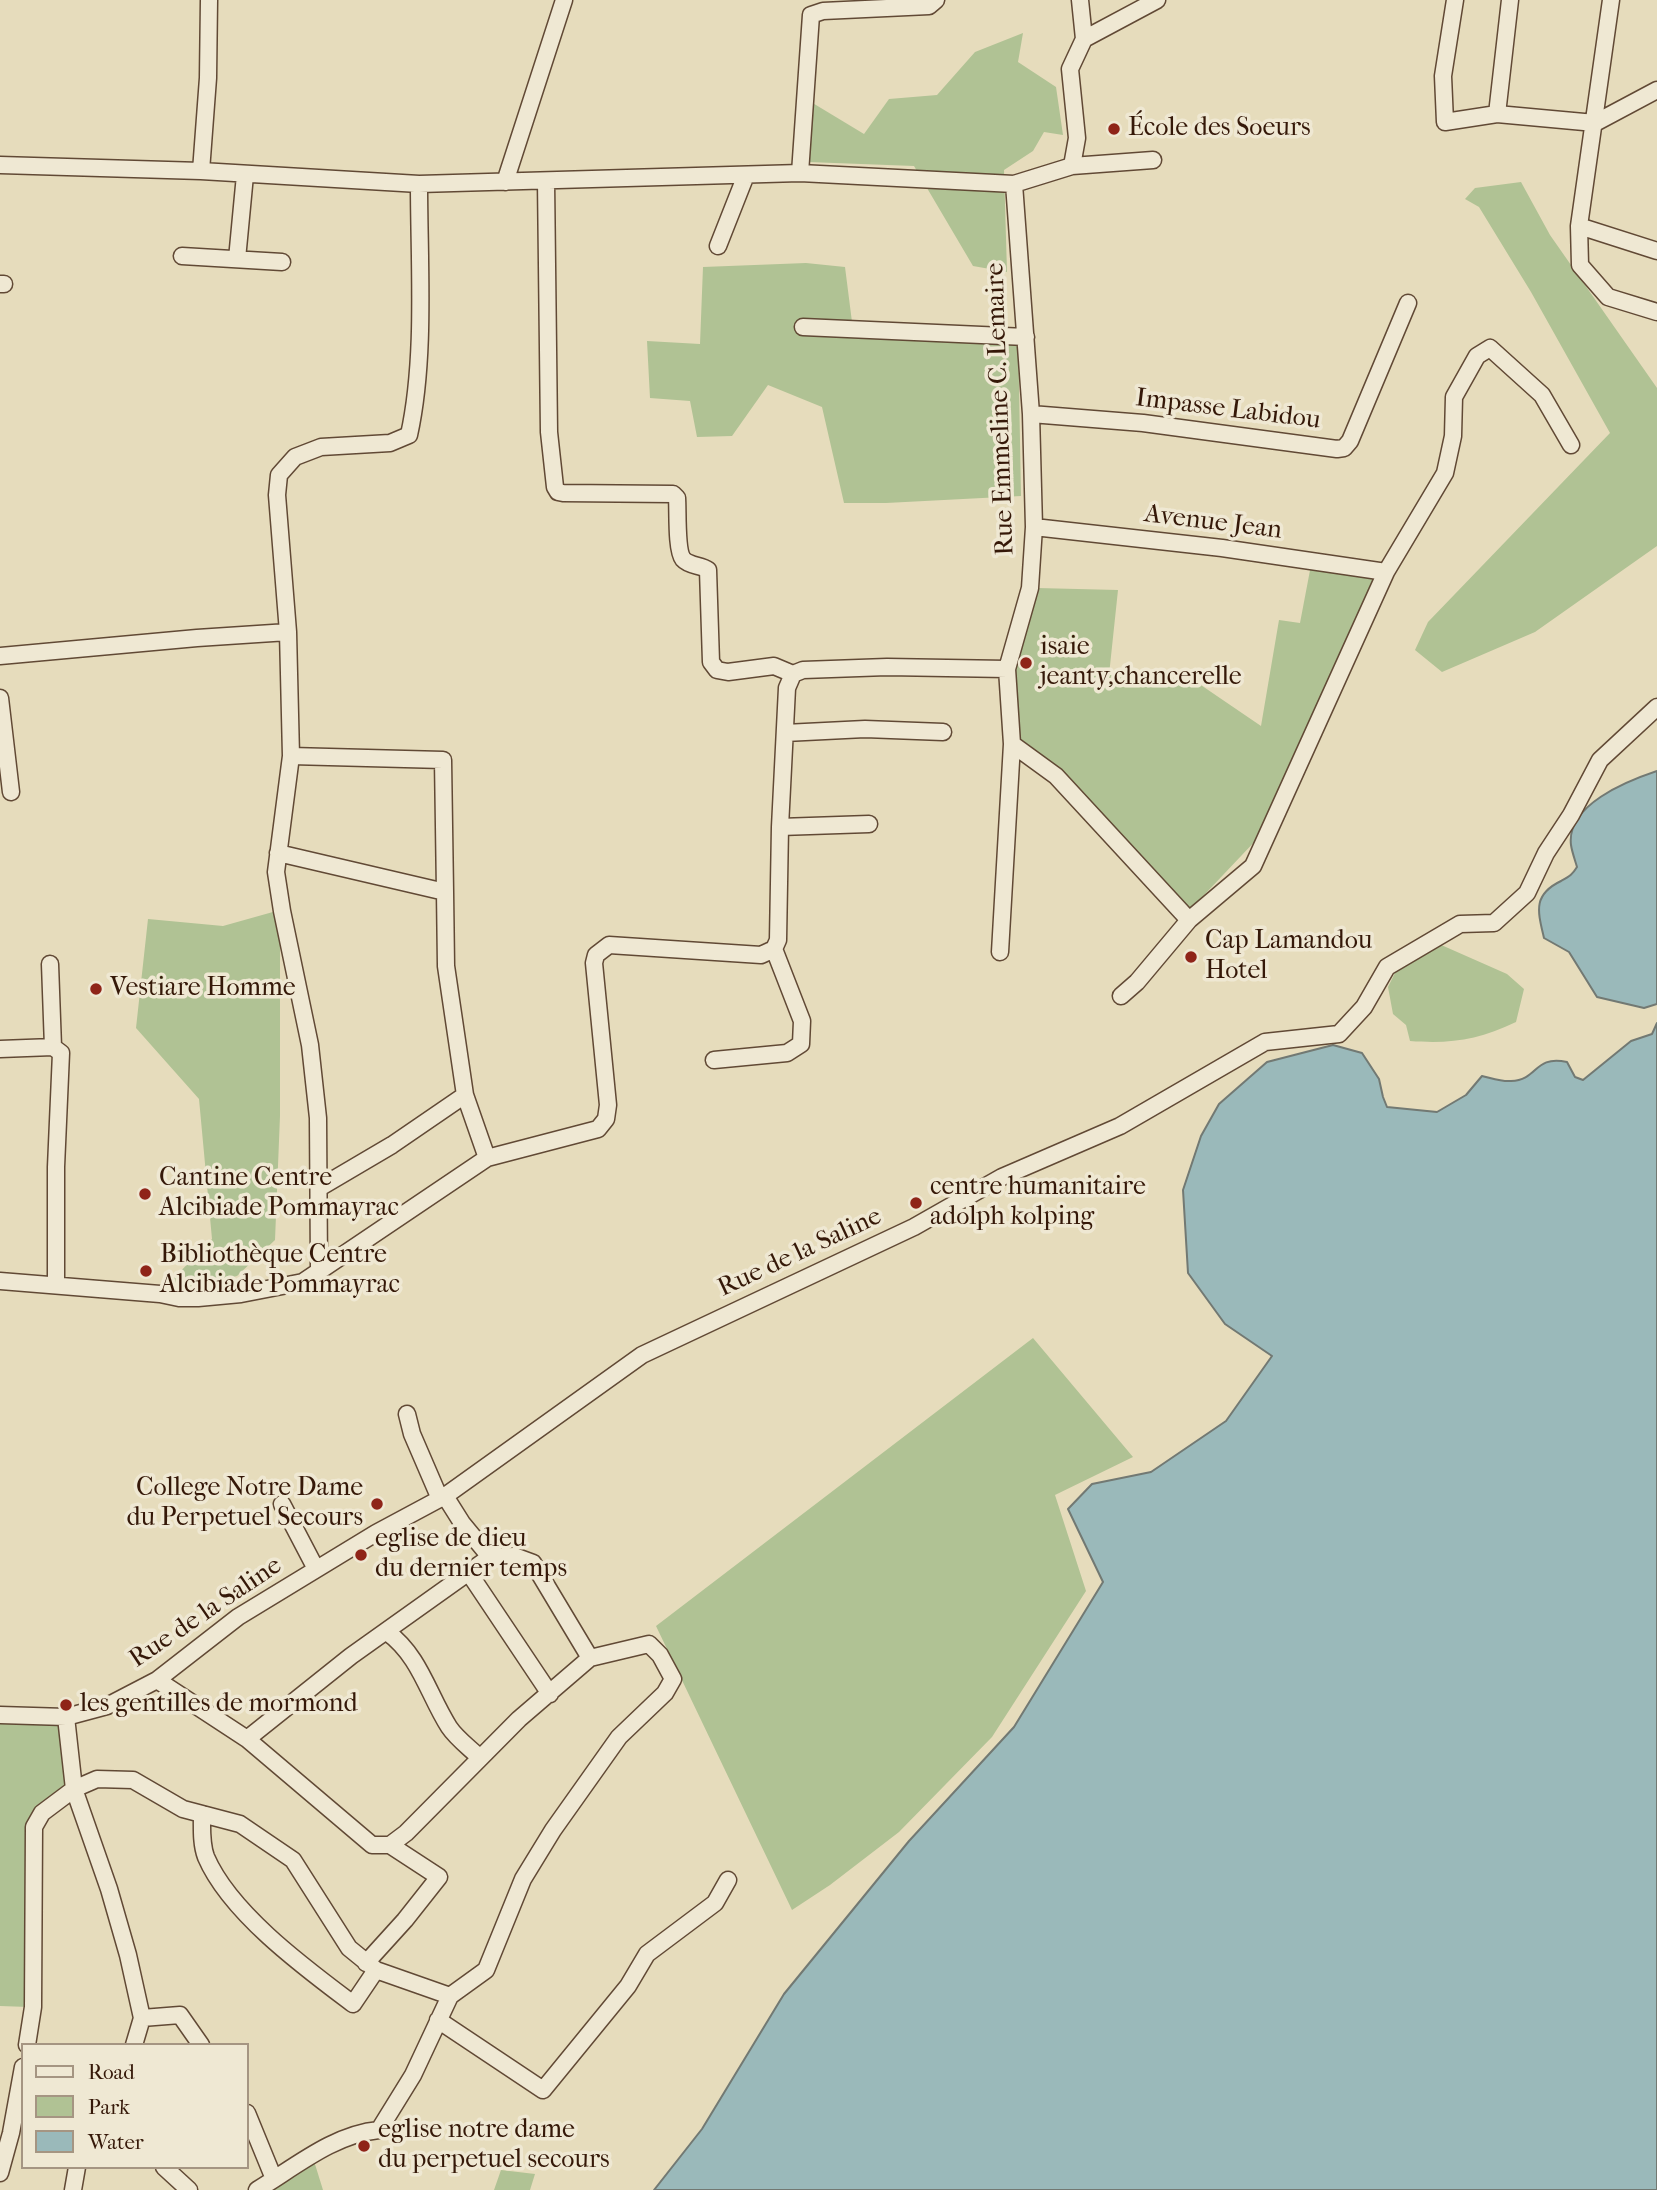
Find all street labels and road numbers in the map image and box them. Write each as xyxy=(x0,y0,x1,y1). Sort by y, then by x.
street label: Rue Emmeline C. Lemaire xyxy=(980,262,1022,556)
street label: Impasse Labidou xyxy=(1134,383,1322,437)
street label: Avenue Jean xyxy=(1142,499,1284,547)
street label: Rue de la Saline xyxy=(713,1201,887,1305)
street label: Rue de la Saline xyxy=(124,1551,288,1675)

